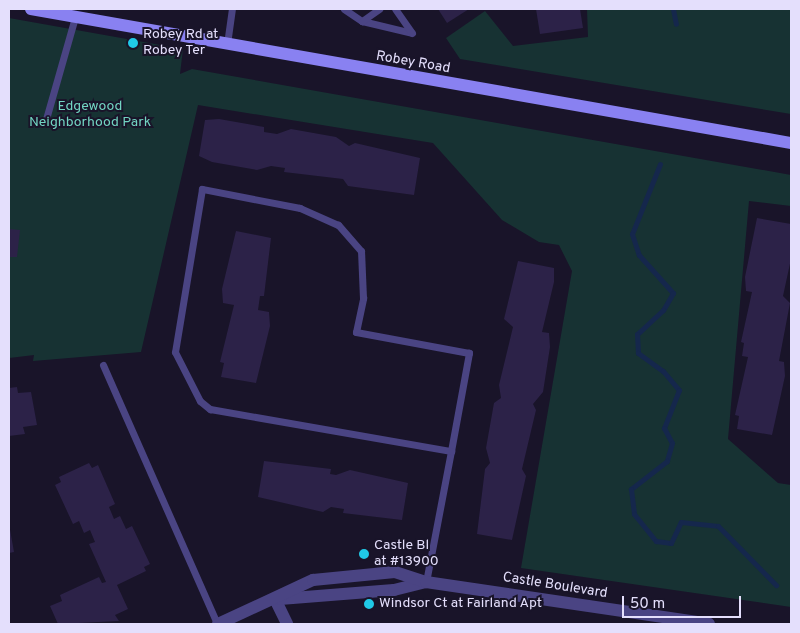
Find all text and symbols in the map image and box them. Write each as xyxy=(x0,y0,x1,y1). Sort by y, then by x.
place label: Robey Rd at Robey Ter xyxy=(143,27,218,59)
marker: Robey Rd at Robey Ter xyxy=(127,37,139,49)
street label: Robey Road xyxy=(375,48,451,78)
park label: Edgewood Neighborhood Park xyxy=(29,99,151,132)
place label: Castle Bl at #13900 xyxy=(374,538,439,570)
marker: Castle Bl at #13900 xyxy=(358,548,370,560)
street label: Castle Boulevard xyxy=(502,569,608,603)
scale bar xyxy=(625,586,744,618)
text: 50 m xyxy=(630,595,665,614)
place label: Windsor Ct at Fairland Apt xyxy=(379,596,543,612)
marker: Windsor Ct at Fairland Apt xyxy=(363,598,375,610)

